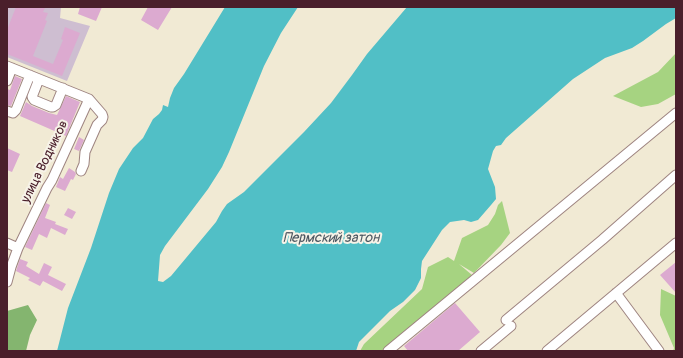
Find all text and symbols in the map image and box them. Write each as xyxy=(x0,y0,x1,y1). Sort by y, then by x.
street label: улица Водников xyxy=(18,118,72,206)
water label: Пермский затон xyxy=(283,230,379,246)

